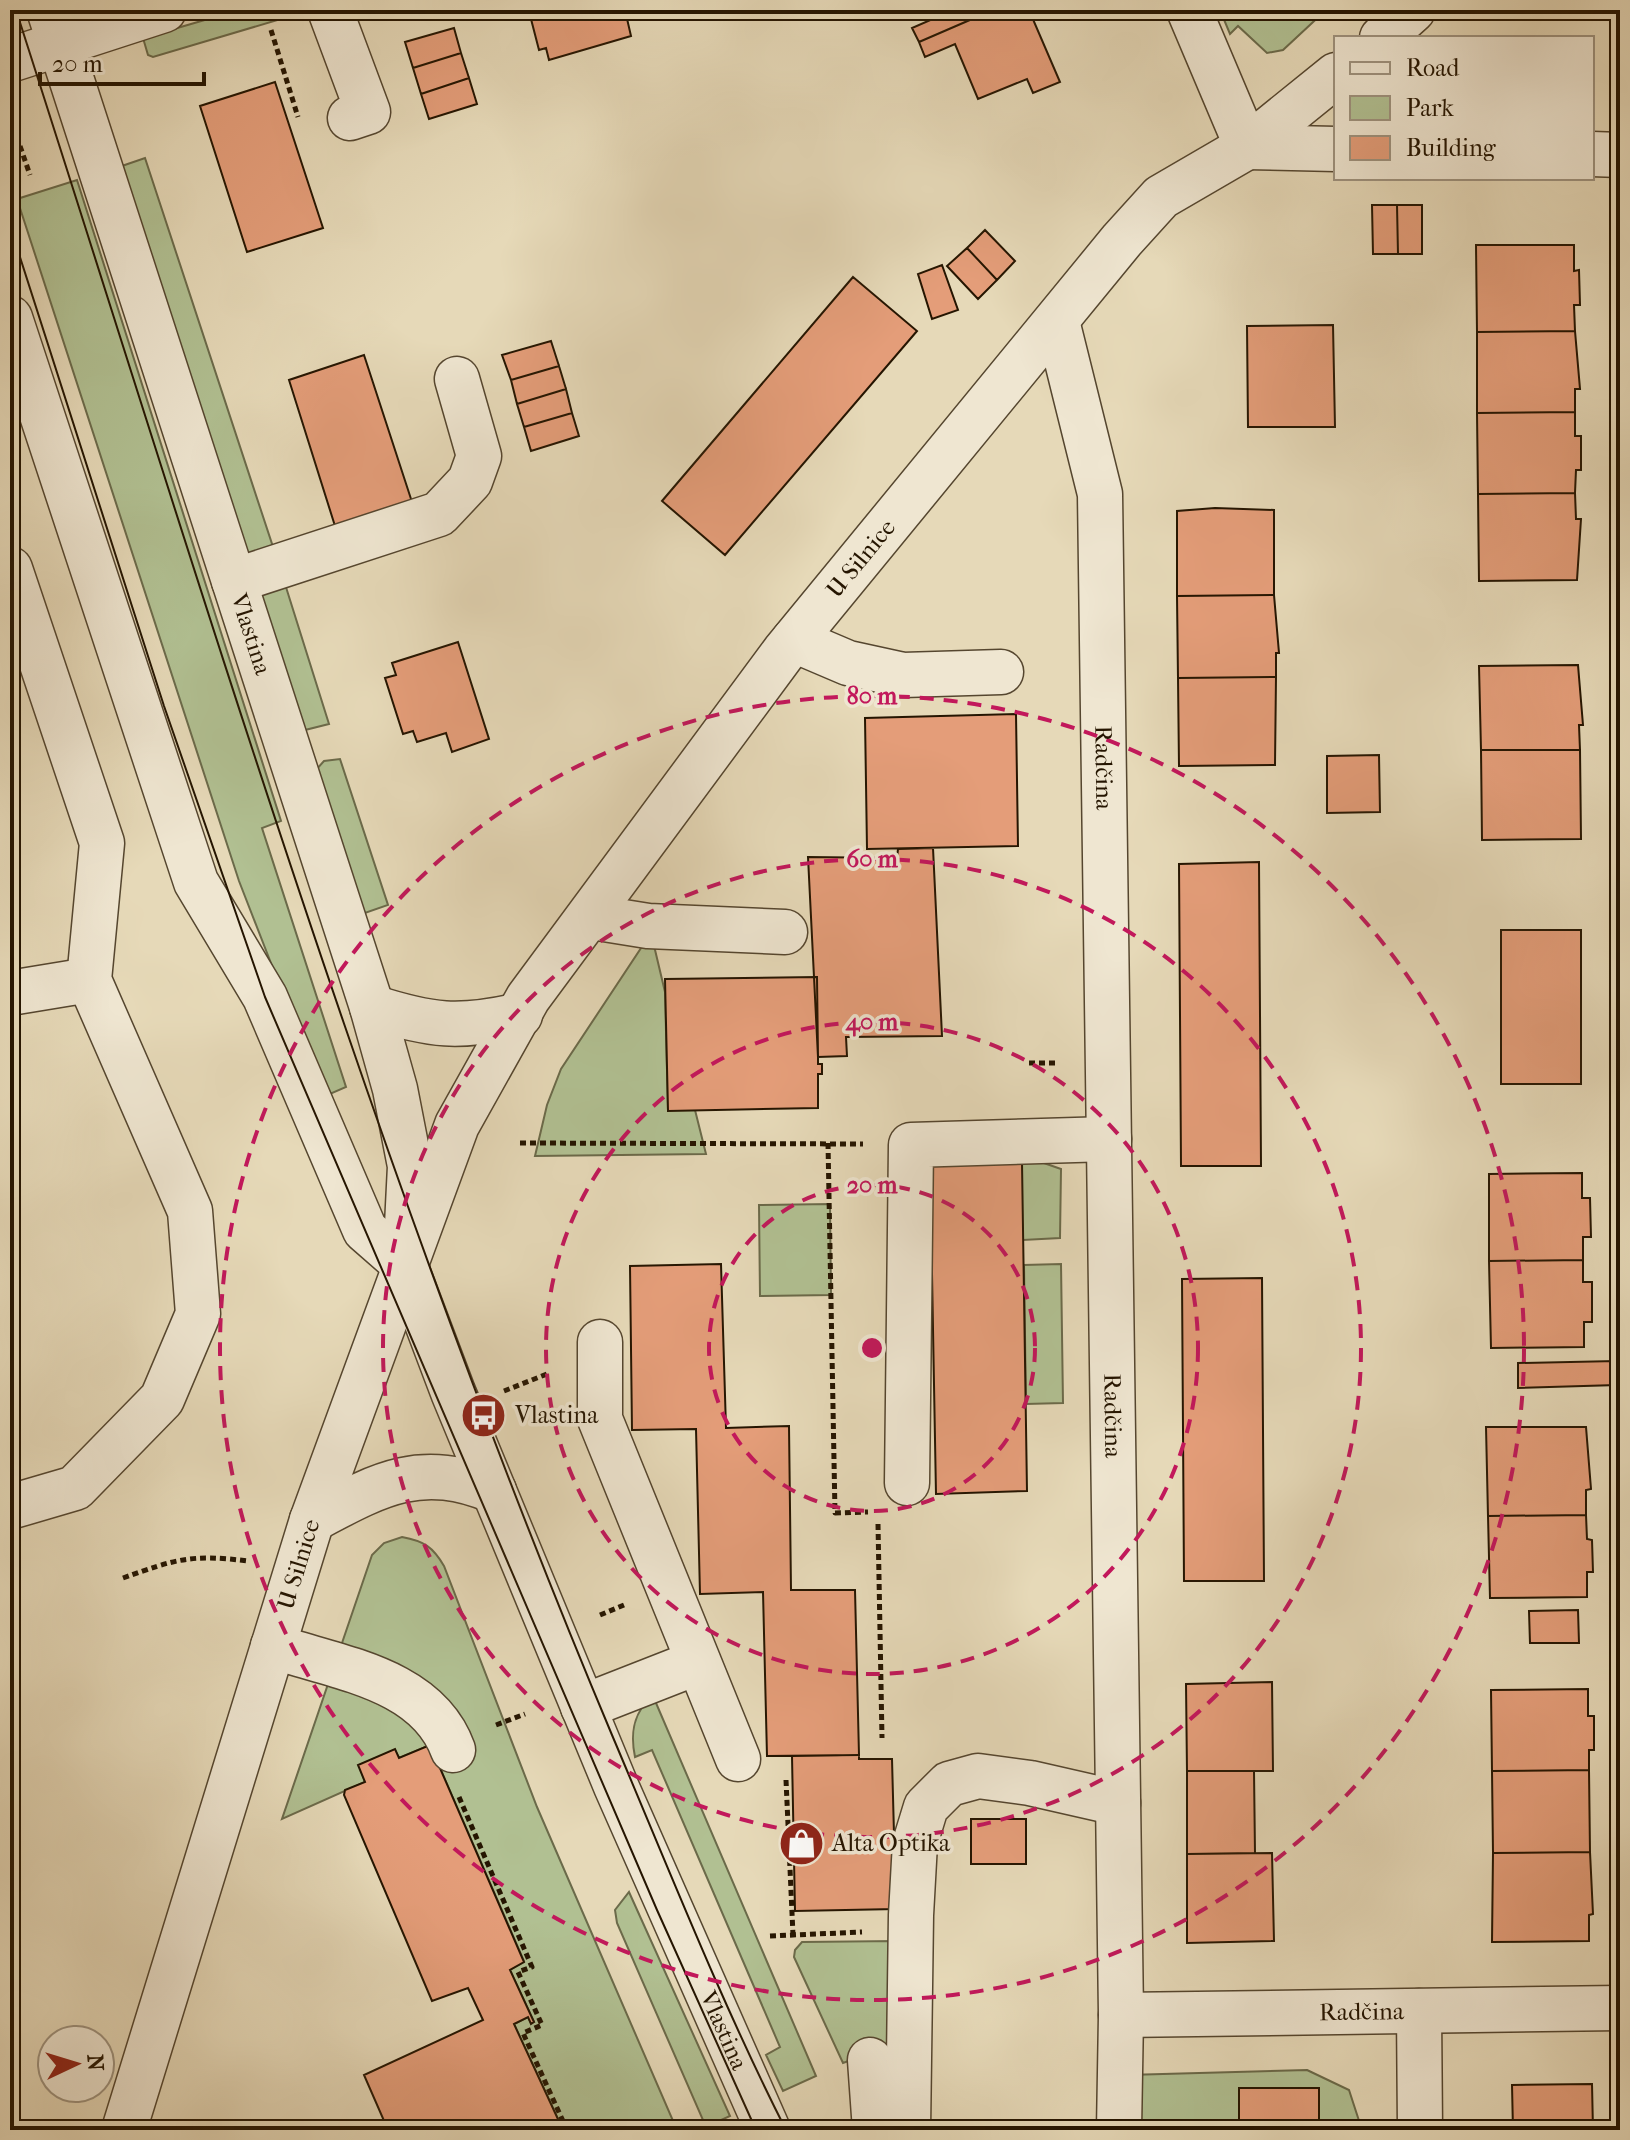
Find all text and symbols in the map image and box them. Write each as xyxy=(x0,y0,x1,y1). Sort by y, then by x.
scale bar xyxy=(40,36,204,86)
legend xyxy=(1334,36,1594,180)
text: 20 m xyxy=(52,50,103,78)
text: Road xyxy=(1406,54,1460,82)
text: Park xyxy=(1406,94,1454,122)
text: Building xyxy=(1406,134,1497,162)
street label: U Silnice xyxy=(820,513,901,603)
street label: Vlastina xyxy=(225,589,278,679)
text: 80 m xyxy=(847,682,898,710)
street label: Radčina xyxy=(1089,725,1118,811)
text: 60 m xyxy=(846,845,899,873)
text: 40 m xyxy=(845,1008,899,1037)
text: 20 m xyxy=(847,1171,898,1199)
centre of rings xyxy=(858,1334,886,1362)
street label: Radčina xyxy=(1098,1373,1127,1459)
bus stop icon: Vlastina xyxy=(460,1391,508,1439)
place label: Vlastina xyxy=(514,1401,599,1429)
street label: U Silnice xyxy=(271,1515,326,1613)
shop icon: Alta Optika xyxy=(777,1819,825,1867)
place label: Alta Optika xyxy=(831,1829,951,1857)
street label: Vlastina xyxy=(694,1986,754,2075)
street label: Radčina xyxy=(1319,1997,1405,2026)
north arrow xyxy=(36,2024,116,2104)
text: N xyxy=(81,2053,109,2072)

